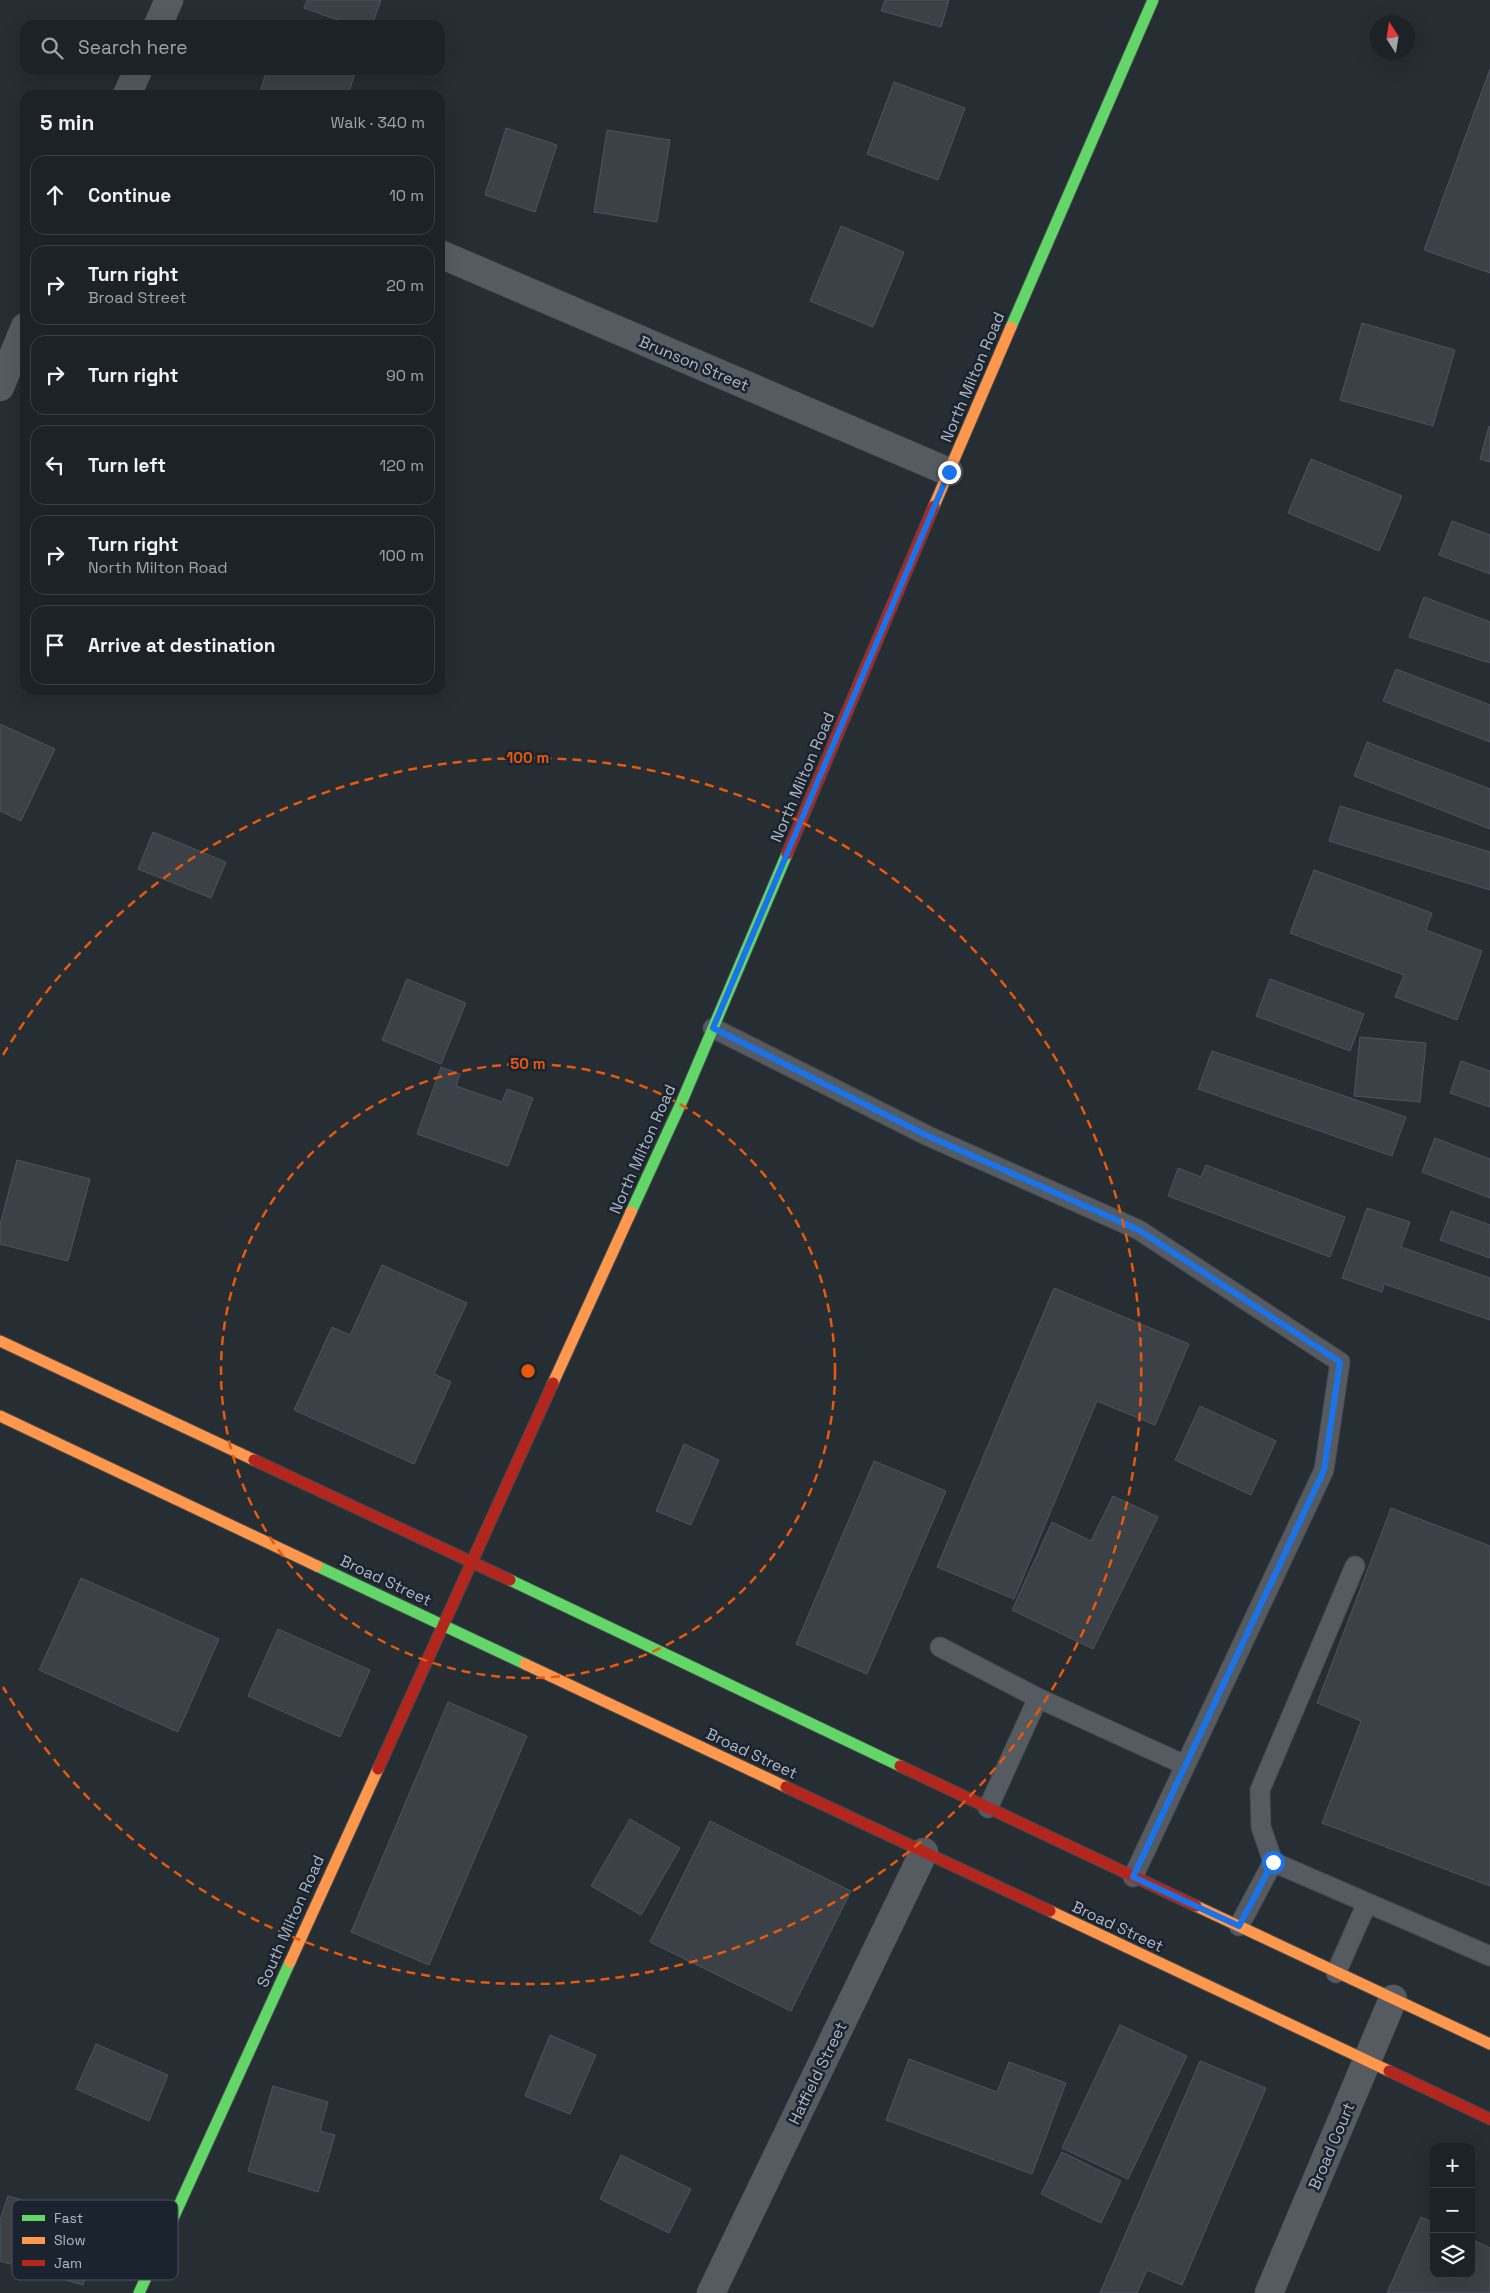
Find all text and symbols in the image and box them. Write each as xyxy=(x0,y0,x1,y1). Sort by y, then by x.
north arrow xyxy=(1370,15,1415,60)
search box xyxy=(20,20,445,75)
icon: search xyxy=(38,34,66,62)
text: Search here xyxy=(78,35,188,60)
text: 5 min xyxy=(40,109,94,136)
text: Walk · 340 m xyxy=(330,112,425,133)
icon: ahead xyxy=(41,181,69,209)
text: Continue xyxy=(88,183,171,208)
text: 10 m xyxy=(389,185,424,206)
text: Turn right xyxy=(88,262,178,287)
icon: right xyxy=(41,271,69,299)
text: 20 m xyxy=(386,275,424,296)
text: Broad Street xyxy=(88,287,187,308)
street label: North Milton Road xyxy=(936,309,1009,446)
street label: Brunson Street xyxy=(636,331,752,396)
icon: right xyxy=(41,361,69,389)
text: Turn right xyxy=(88,363,178,388)
text: 90 m xyxy=(386,365,424,386)
icon: left xyxy=(41,451,69,479)
text: Turn left xyxy=(88,453,166,478)
text: 120 m xyxy=(380,455,424,476)
route end xyxy=(938,461,961,484)
text: Turn right xyxy=(88,532,178,557)
icon: right xyxy=(41,541,69,569)
text: 100 m xyxy=(379,545,424,566)
text: North Milton Road xyxy=(88,557,228,578)
icon: arrive xyxy=(41,631,69,659)
text: Arrive at destination xyxy=(88,633,276,658)
street label: North Milton Road xyxy=(766,709,839,846)
text: 100 m xyxy=(507,748,549,767)
text: 50 m xyxy=(510,1054,546,1073)
street label: North Milton Road xyxy=(604,1081,680,1217)
centre of rings xyxy=(519,1362,537,1380)
street label: Broad Street xyxy=(337,1550,435,1611)
street label: Broad Street xyxy=(703,1723,801,1784)
route start xyxy=(1262,1851,1285,1874)
street label: South Milton Road xyxy=(252,1852,329,1991)
street label: Broad Street xyxy=(1069,1896,1167,1957)
street label: Hatfield Street xyxy=(784,2018,851,2128)
street label: Broad Court xyxy=(1304,2099,1359,2193)
map controls xyxy=(1430,2143,1475,2278)
button: + xyxy=(1430,2143,1475,2188)
button: − xyxy=(1430,2188,1475,2233)
legend xyxy=(12,2200,178,2280)
text: Fast xyxy=(54,2209,83,2227)
text: Slow xyxy=(54,2231,86,2249)
button: layers xyxy=(1430,2233,1475,2278)
text: Jam xyxy=(54,2254,82,2272)

